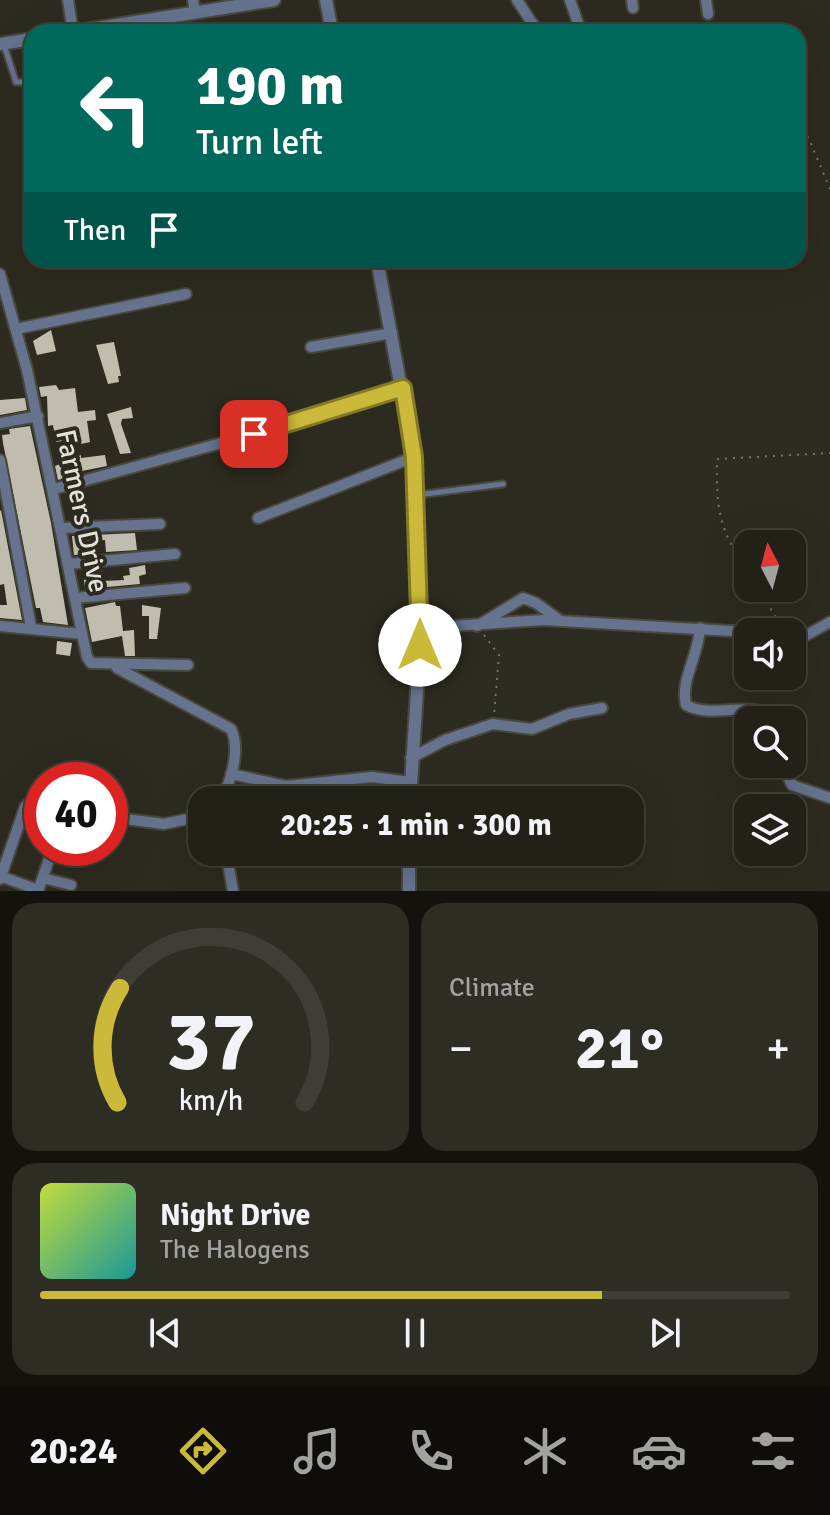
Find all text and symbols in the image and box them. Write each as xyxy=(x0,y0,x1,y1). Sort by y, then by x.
text: 190 m xyxy=(196,51,344,120)
icon: left xyxy=(64,56,168,160)
text: Turn left xyxy=(196,120,323,165)
icon: arrive xyxy=(142,208,186,252)
text: Then xyxy=(64,212,126,249)
pin xyxy=(220,400,288,468)
icon: arrive xyxy=(232,412,276,456)
street label: Farmers Drive xyxy=(48,426,116,596)
north arrow xyxy=(734,530,806,602)
map controls xyxy=(734,530,806,866)
position arrow xyxy=(378,603,462,687)
button: sound xyxy=(734,618,806,690)
button: search xyxy=(734,706,806,778)
speed limit sign: 40 xyxy=(24,762,128,866)
button: layers xyxy=(734,794,806,866)
text: 20:25 · 1 min · 300 m xyxy=(280,807,552,844)
text: Climate xyxy=(449,972,535,1004)
text: 37 xyxy=(166,991,255,1093)
text: 21° xyxy=(575,1012,664,1086)
text: − xyxy=(449,1022,473,1076)
text: + xyxy=(766,1022,790,1076)
text: km/h xyxy=(178,1083,243,1118)
text: Night Drive xyxy=(160,1197,310,1234)
text: The Halogens xyxy=(160,1234,310,1266)
icon: previous xyxy=(143,1311,187,1355)
icon: pause xyxy=(393,1311,437,1355)
icon: next xyxy=(643,1311,687,1355)
icon: directions xyxy=(175,1423,231,1479)
icon: music xyxy=(289,1423,345,1479)
icon: phone xyxy=(403,1423,459,1479)
icon: climate xyxy=(517,1423,573,1479)
icon: car xyxy=(631,1423,687,1479)
icon: filters xyxy=(745,1423,801,1479)
text: 20:24 xyxy=(29,1429,117,1474)

